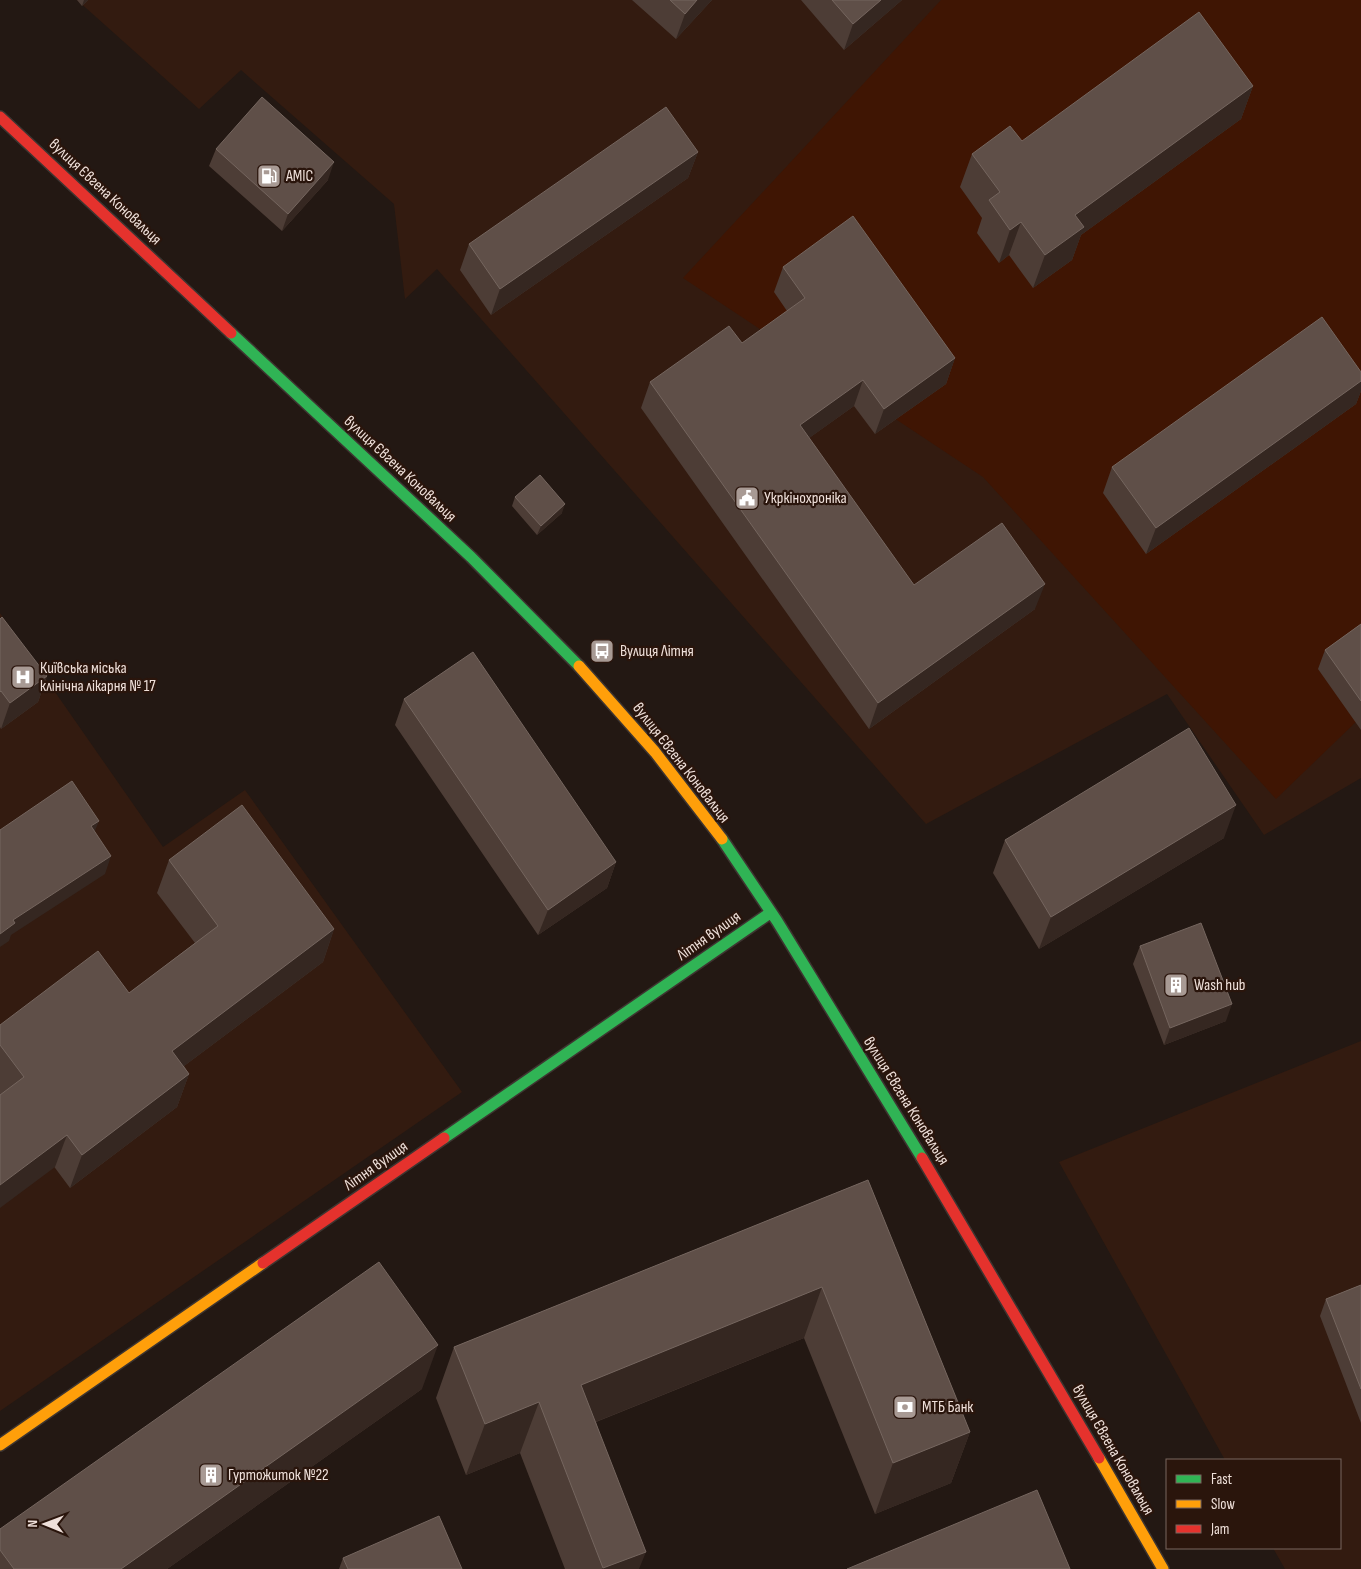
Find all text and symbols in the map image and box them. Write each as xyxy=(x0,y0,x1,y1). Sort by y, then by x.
street label: вулиця Євгена Коновальця xyxy=(45,135,165,249)
fuel station icon: AMIC xyxy=(256,163,282,189)
place label: AMIC xyxy=(285,167,314,186)
street label: вулиця Євгена Коновальця xyxy=(340,412,460,526)
public building icon: Укркінохроніка xyxy=(734,485,760,511)
place label: Укркінохроніка xyxy=(764,489,847,508)
bus stop icon: Вулиця Літня xyxy=(589,638,615,664)
place label: Вулиця Літня xyxy=(620,642,694,661)
place label: Київська міська клінічна лікарня № 17 xyxy=(40,659,156,696)
hospital icon: Київська міська клінічна лікарня № 17 xyxy=(10,664,36,690)
street label: вулиця Євгена Коновальця xyxy=(628,699,734,827)
street label: Літня вулиця xyxy=(673,907,745,965)
building icon: Wash hub xyxy=(1163,972,1189,998)
place label: Wash hub xyxy=(1194,976,1245,995)
street label: вулиця Євгена Коновальця xyxy=(859,1034,953,1168)
street label: Літня вулиця xyxy=(340,1137,412,1195)
street label: вулиця Євгена Коновальця xyxy=(1068,1382,1158,1518)
bank icon: МТБ Банк xyxy=(892,1394,918,1420)
place label: МТБ Банк xyxy=(922,1398,974,1417)
legend xyxy=(1166,1459,1341,1549)
building icon: Гуртожиток №22 xyxy=(198,1462,224,1488)
place label: Гуртожиток №22 xyxy=(228,1466,329,1485)
text: Fast xyxy=(1211,1470,1233,1489)
text: Slow xyxy=(1211,1495,1235,1514)
north arrow xyxy=(20,1499,70,1549)
text: N xyxy=(24,1520,41,1528)
text: Jam xyxy=(1210,1520,1229,1539)

